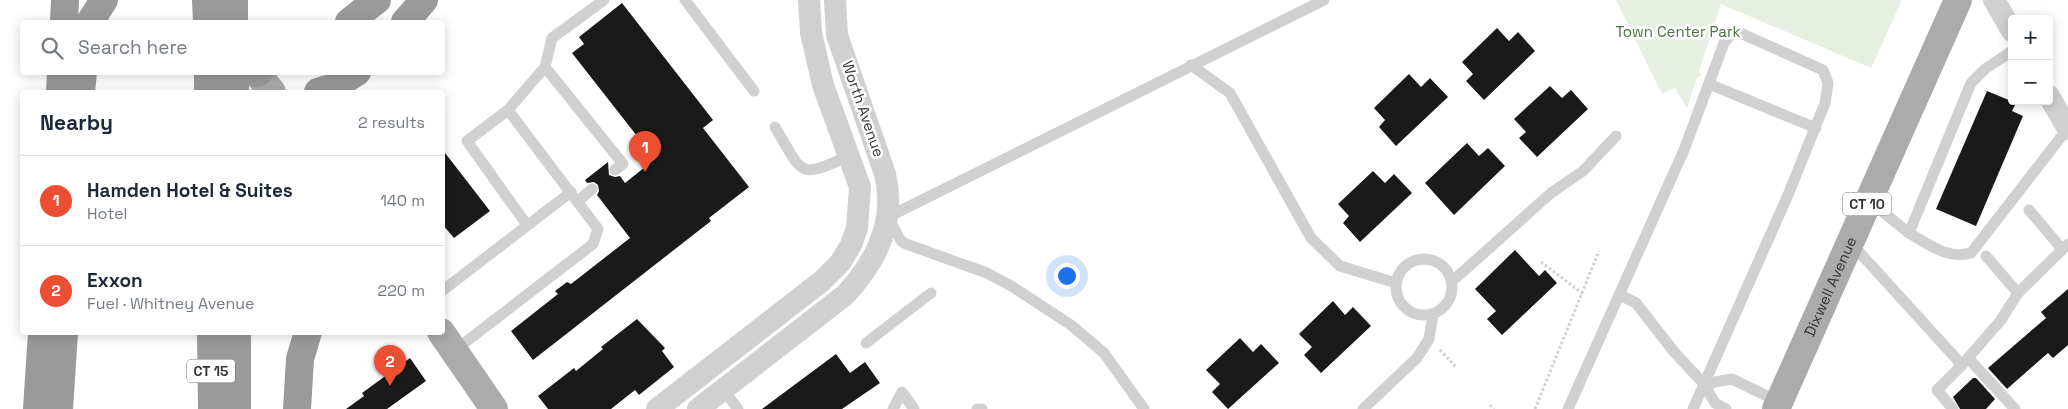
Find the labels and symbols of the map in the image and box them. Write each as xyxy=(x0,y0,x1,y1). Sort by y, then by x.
park label: Town Center Park xyxy=(1615,22,1741,41)
street label: Worth Avenue xyxy=(838,58,889,160)
pin: 1 xyxy=(629,131,661,172)
road number: CT 10 xyxy=(1843,192,1891,215)
street label: Dixwell Avenue xyxy=(1800,233,1861,339)
your location xyxy=(1054,263,1080,289)
pin: 2 xyxy=(374,345,406,386)
road number: CT 15 xyxy=(187,360,235,382)

